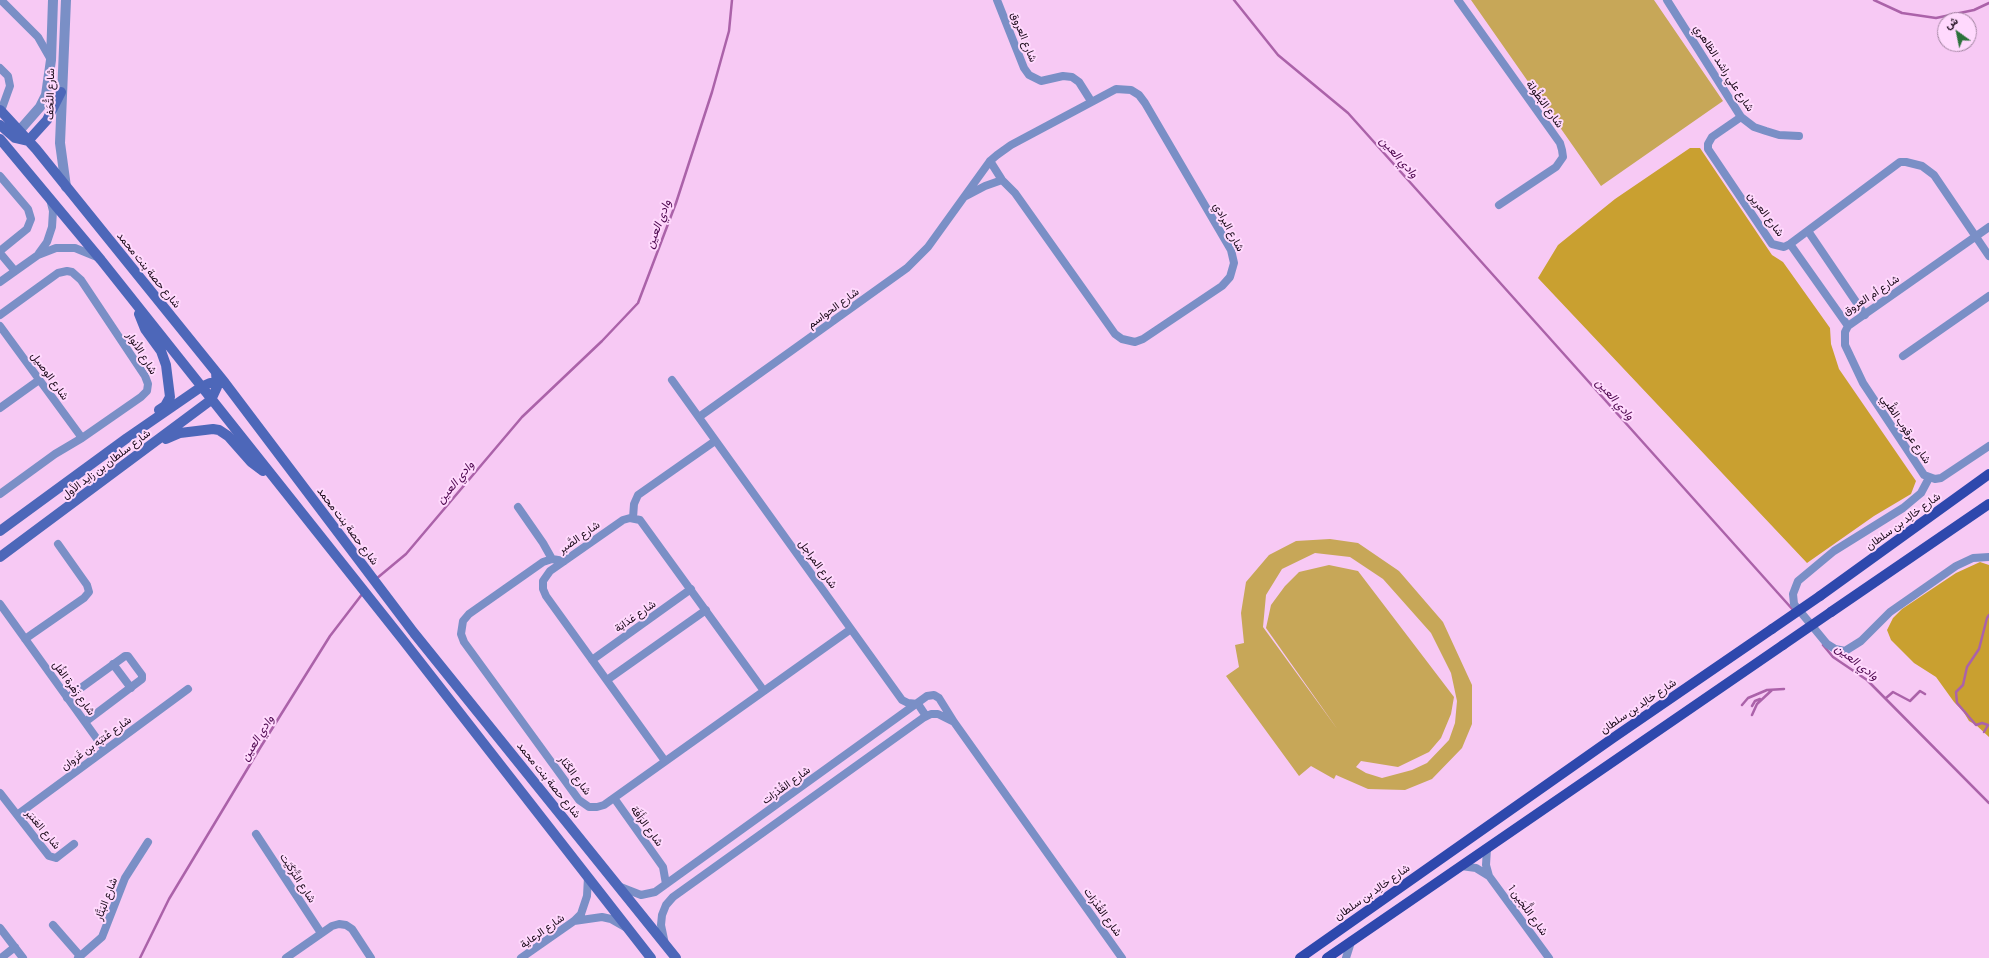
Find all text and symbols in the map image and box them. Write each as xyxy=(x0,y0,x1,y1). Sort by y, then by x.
street label: شارع العروق xyxy=(1008,10,1040,64)
north arrow xyxy=(1937,12,1977,52)
text: ش xyxy=(1942,13,1960,31)
street label: شارع علي راشد الظاهري xyxy=(1691,22,1757,114)
street label: شارع التُّحَف xyxy=(43,68,57,120)
street label: شارع البُطُولة xyxy=(1523,78,1567,130)
water label: وادي العين xyxy=(1377,133,1421,181)
street label: شارع العرين xyxy=(1745,189,1787,239)
water label: وادي العين xyxy=(642,198,674,250)
street label: شارع البرادي xyxy=(1211,201,1247,253)
street label: شارع حصة بنت محمد xyxy=(114,229,184,311)
street label: شارع أم العروق xyxy=(1840,272,1902,318)
street label: شارع الحواسم xyxy=(805,285,861,331)
street label: شارع الأنوار xyxy=(124,329,160,377)
street label: شارع الوصيل xyxy=(28,350,72,402)
water label: وادي العين xyxy=(1593,375,1637,423)
street label: شارع عرقوب الظَّبِي xyxy=(1878,392,1934,466)
street label: شارع سلطان بن زايد الأول xyxy=(59,426,153,502)
water label: وادي العين xyxy=(433,458,477,506)
street label: شارع حصة بنت محمد xyxy=(314,485,382,567)
street label: شارع خالِد بن سلطان xyxy=(1863,489,1943,553)
street label: شارع الصَّبر xyxy=(556,518,602,556)
street label: شارع المراجل xyxy=(796,537,840,591)
street label: شارع عَدَابَة xyxy=(612,597,658,635)
water label: وادي العين xyxy=(1832,641,1882,683)
street label: شارع زَهْرة الفُل xyxy=(50,658,98,718)
street label: شارع خالِد بن سلطان xyxy=(1597,676,1679,736)
water label: وادي العين xyxy=(237,712,277,764)
street label: شارع عُتبَه بن غَزوان xyxy=(58,713,134,773)
street label: شارع حصة بنت محمد xyxy=(514,739,584,821)
street label: شارع الكَنَار xyxy=(556,753,594,797)
street label: شارع القُدْرَات xyxy=(759,763,813,807)
street label: شارع الرَأَفَة xyxy=(628,803,666,849)
street label: شارع العَنبَر xyxy=(22,806,64,852)
street label: شارع التَّرْكَيْت xyxy=(277,851,319,905)
street label: شارع خالِد بن سلطان xyxy=(1332,861,1412,923)
street label: شارع البَتَّار xyxy=(92,876,120,922)
street label: شارع اللُّجَين 1 xyxy=(1505,882,1551,938)
street label: شارع القُدْرَات xyxy=(1081,885,1125,939)
street label: شارع الرعاية xyxy=(517,911,567,951)

